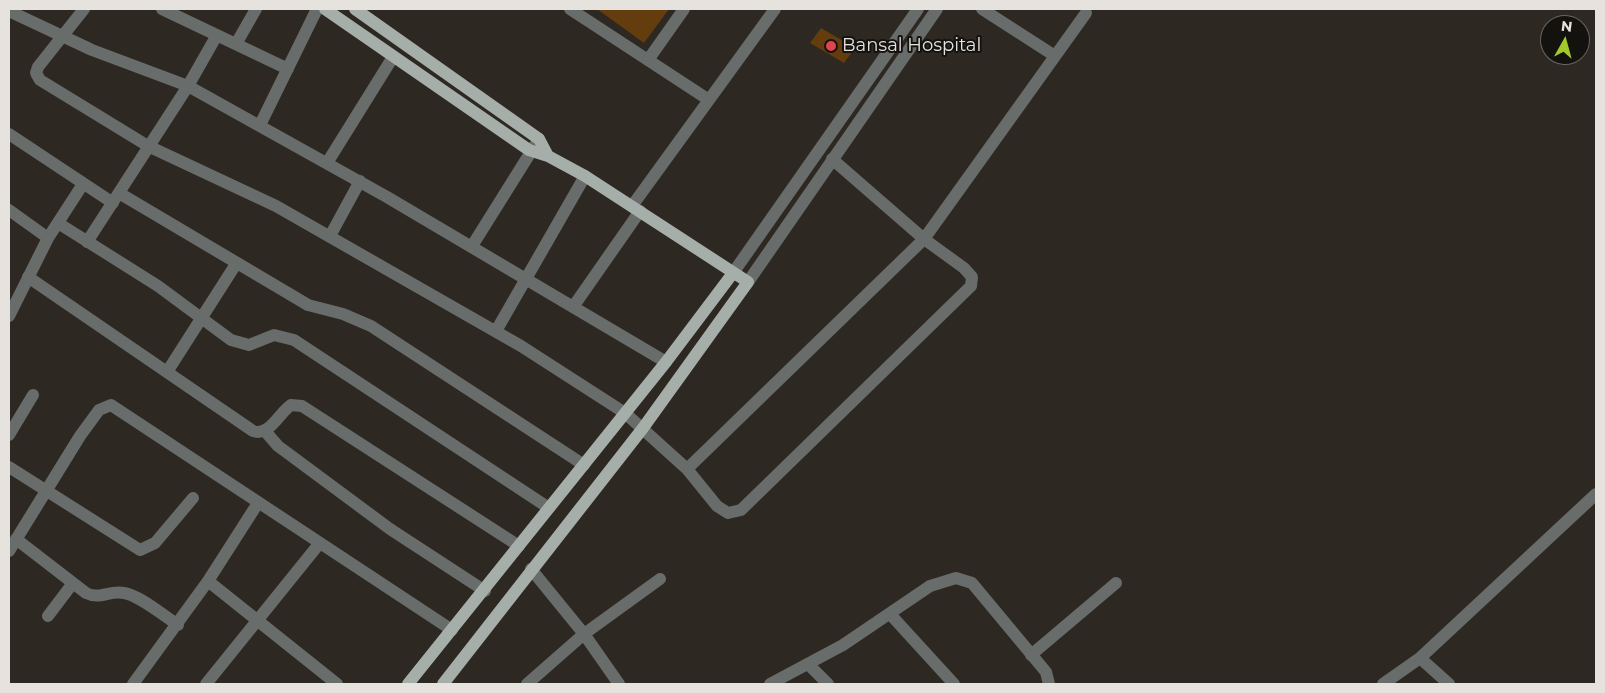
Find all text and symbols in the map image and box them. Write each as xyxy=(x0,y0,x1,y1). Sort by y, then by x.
north arrow xyxy=(1540,15,1590,65)
text: N xyxy=(1560,16,1573,36)
place label: Bansal Hospital xyxy=(842,35,981,57)
marker: Bansal Hospital xyxy=(824,39,838,53)

